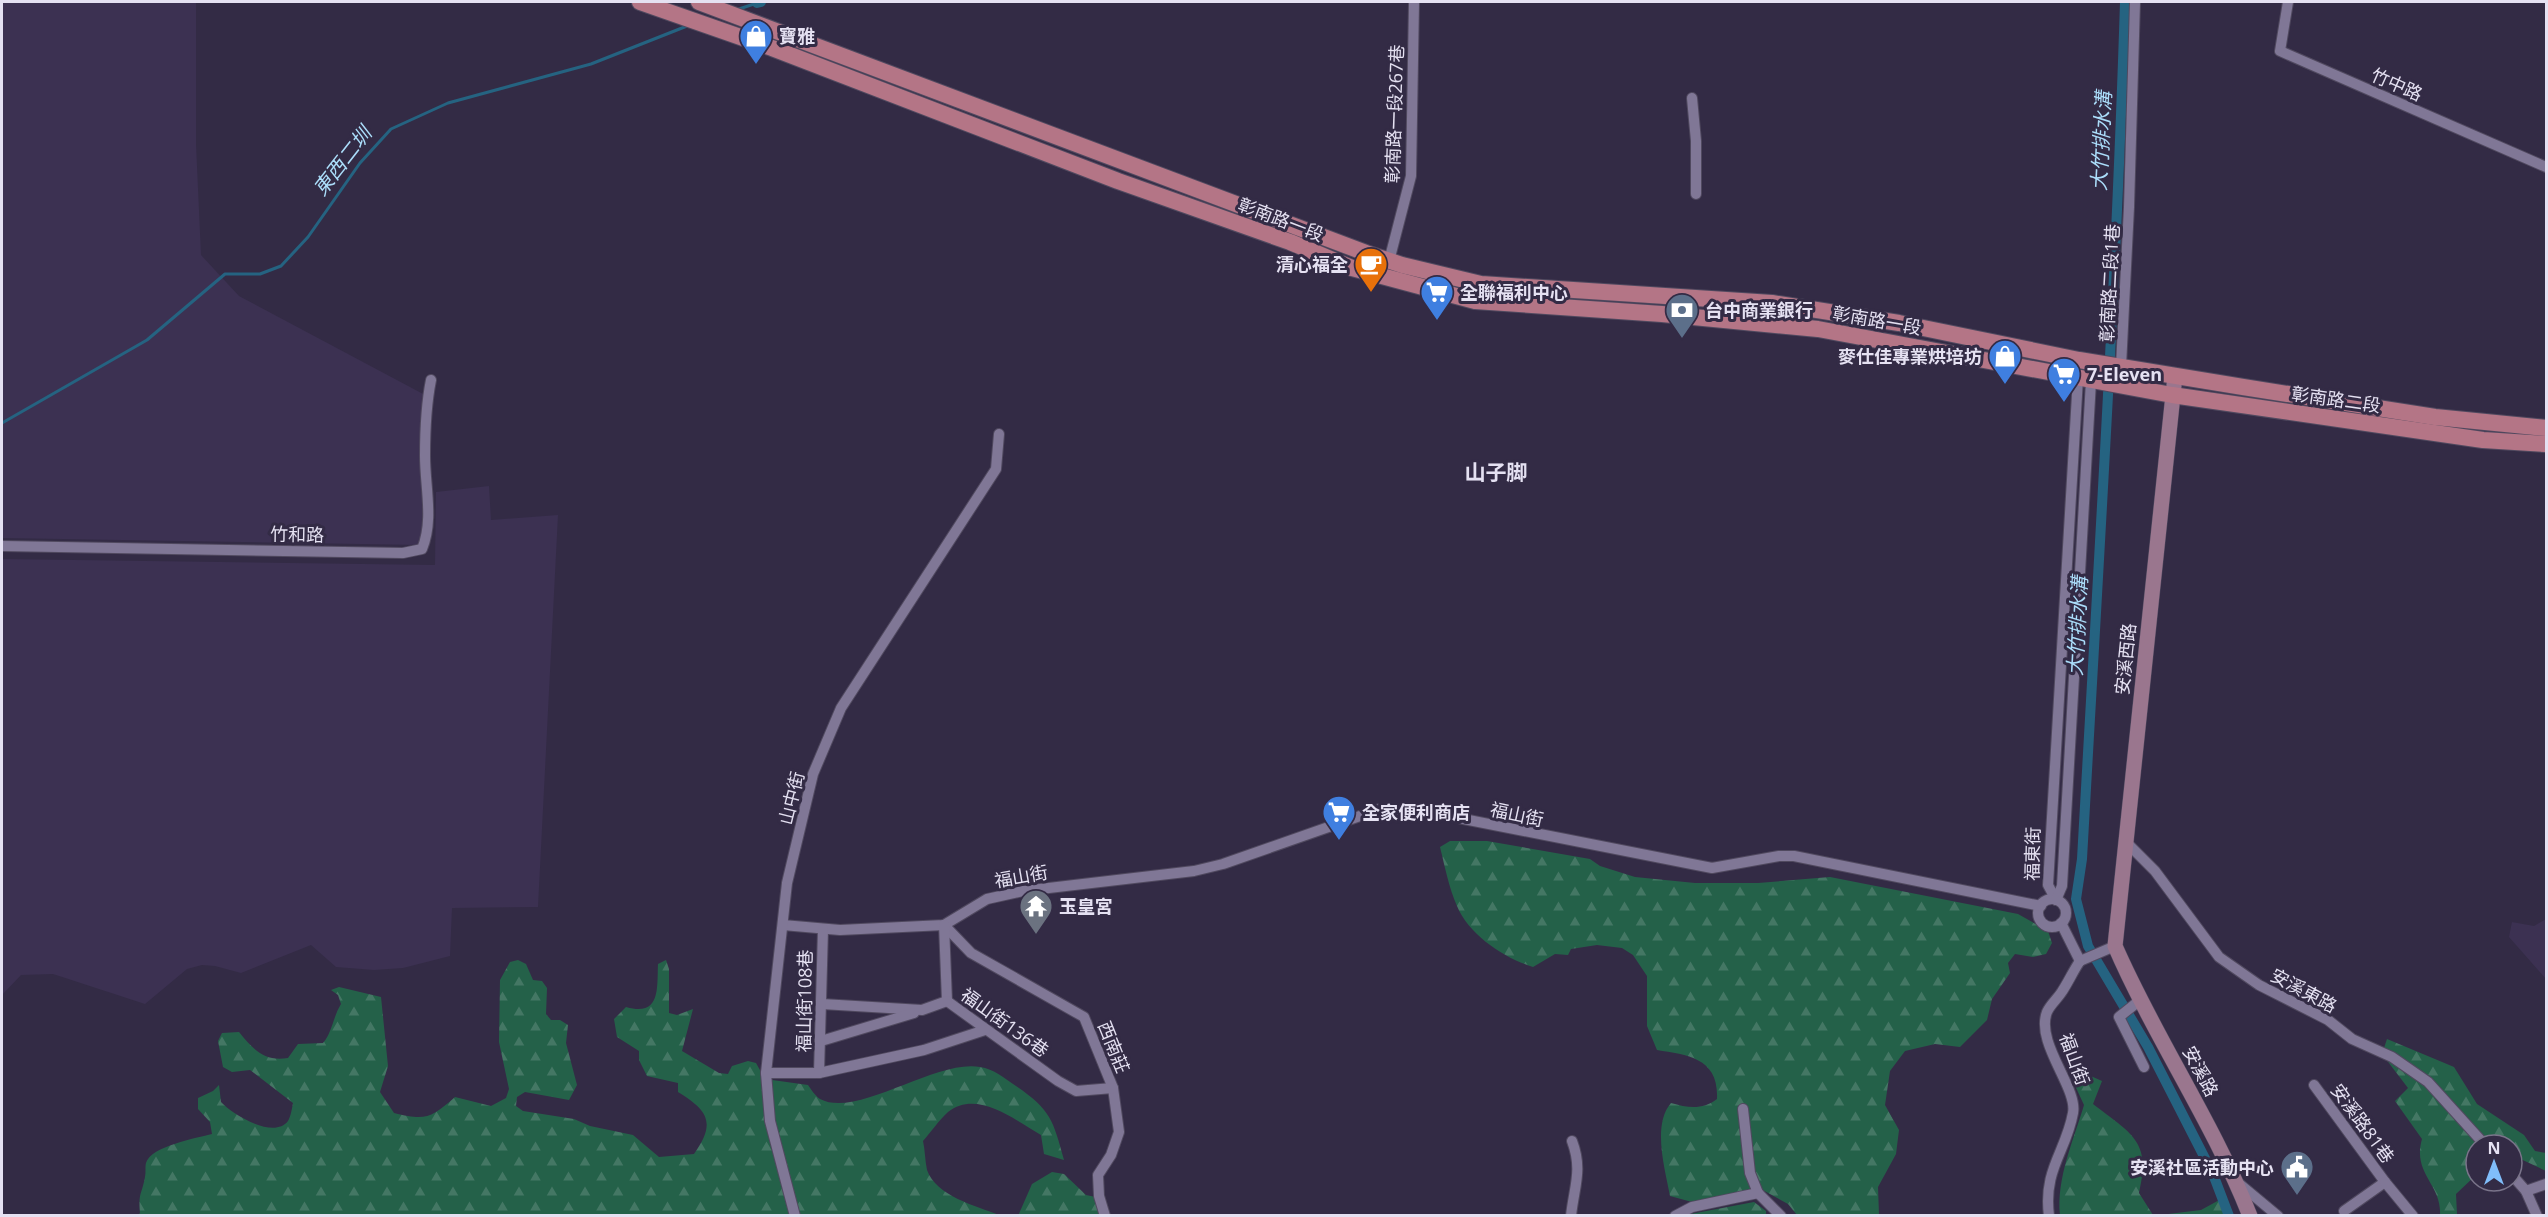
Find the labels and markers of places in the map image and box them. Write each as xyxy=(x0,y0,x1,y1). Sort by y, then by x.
shop icon: 寶雅 xyxy=(738,18,774,65)
place label: 寶雅 xyxy=(779,24,815,48)
cafe icon: 清心福全 xyxy=(1353,246,1389,293)
place label: 清心福全 xyxy=(1276,252,1348,276)
supermarket icon: 全聯福利中心 xyxy=(1419,274,1455,321)
place label: 全聯福利中心 xyxy=(1460,280,1568,304)
bank icon: 台中商業銀行 xyxy=(1664,292,1700,339)
place label: 台中商業銀行 xyxy=(1705,298,1813,322)
shop icon: 麥仕佳專業烘培坊 xyxy=(1987,338,2023,385)
place label: 麥仕佳專業烘培坊 xyxy=(1838,344,1982,368)
supermarket icon: 7-Eleven xyxy=(2046,356,2082,403)
place label: 7-Eleven xyxy=(2087,362,2162,386)
supermarket icon: 全家便利商店 xyxy=(1321,794,1357,841)
place label: 全家便利商店 xyxy=(1362,800,1470,824)
temple icon: 玉皇宮 xyxy=(1018,888,1054,935)
place label: 玉皇宮 xyxy=(1059,894,1113,918)
public building icon: 安溪社區活動中心 xyxy=(2279,1149,2315,1196)
place label: 安溪社區活動中心 xyxy=(2130,1155,2274,1179)

